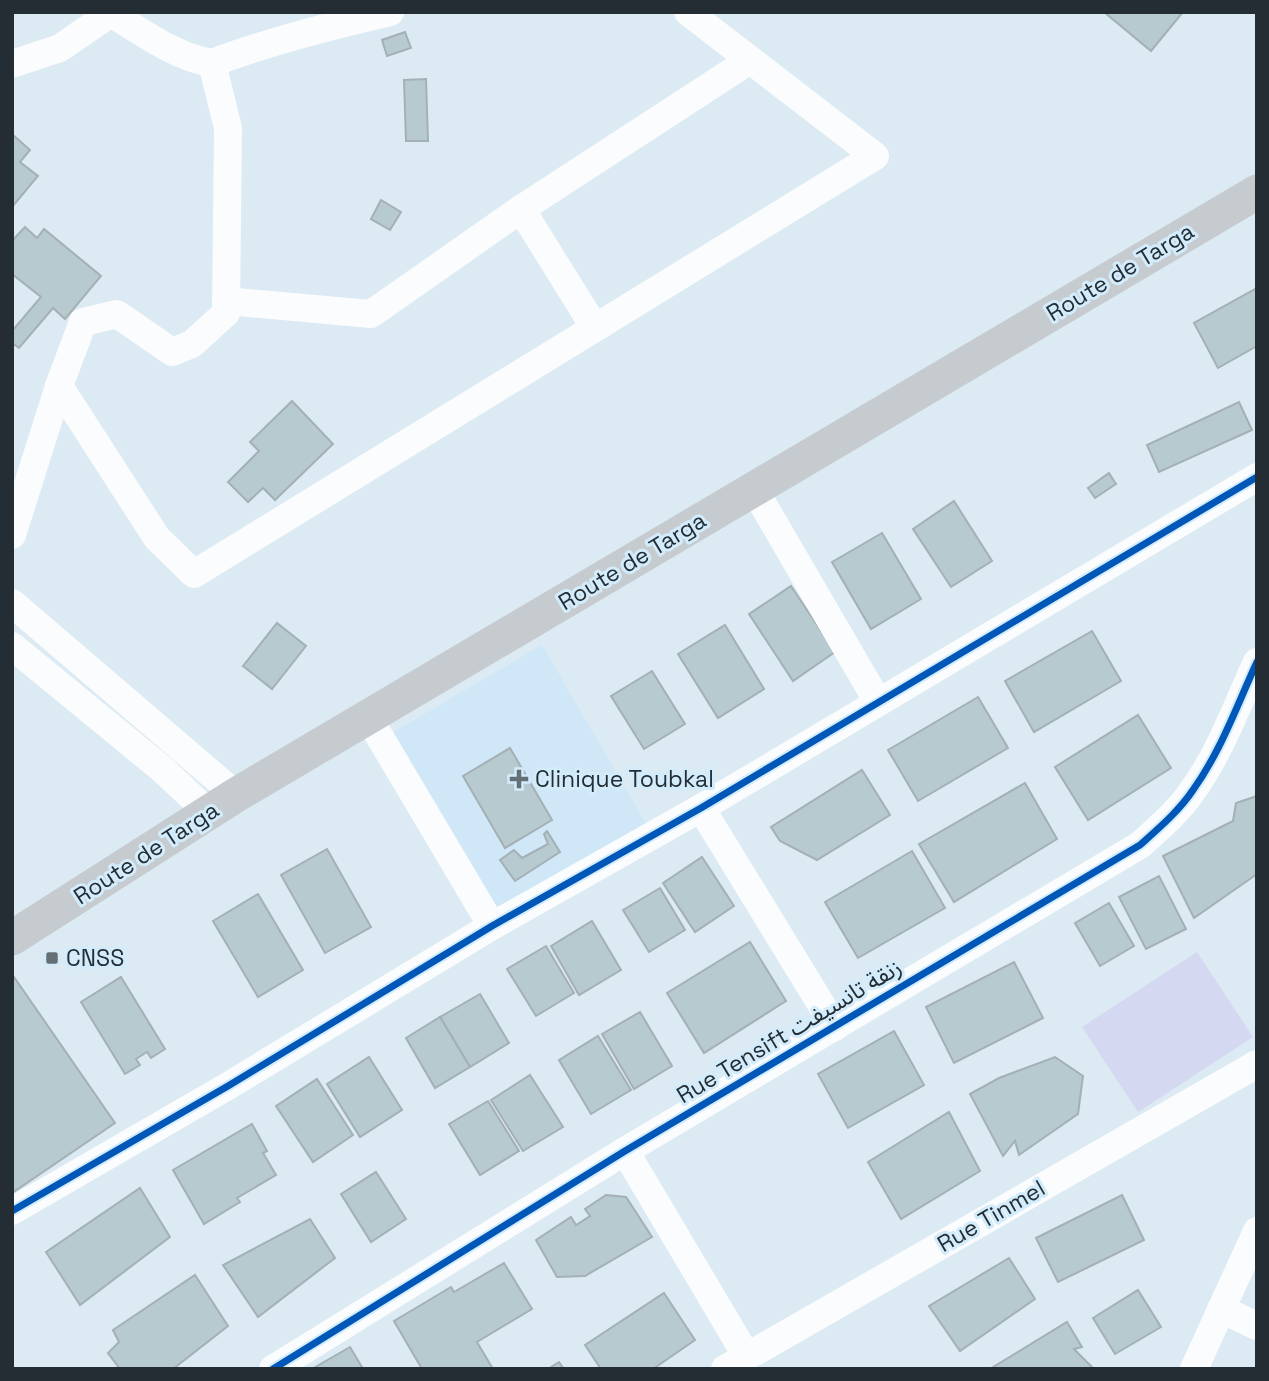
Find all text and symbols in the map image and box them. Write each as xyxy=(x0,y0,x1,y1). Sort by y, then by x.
street label: Route de Targa xyxy=(1041,216,1199,328)
street label: Route de Targa xyxy=(553,505,711,617)
place label: Clinique Toubkal xyxy=(535,764,714,794)
marker: Clinique Toubkal xyxy=(509,769,529,789)
street label: Route de Targa xyxy=(68,795,224,911)
place label: CNSS xyxy=(66,943,124,973)
marker: CNSS xyxy=(44,950,60,966)
street label: Rue Tensift زنقة تانسيفت xyxy=(671,952,907,1110)
street label: Rue Tinmel xyxy=(932,1173,1050,1259)

